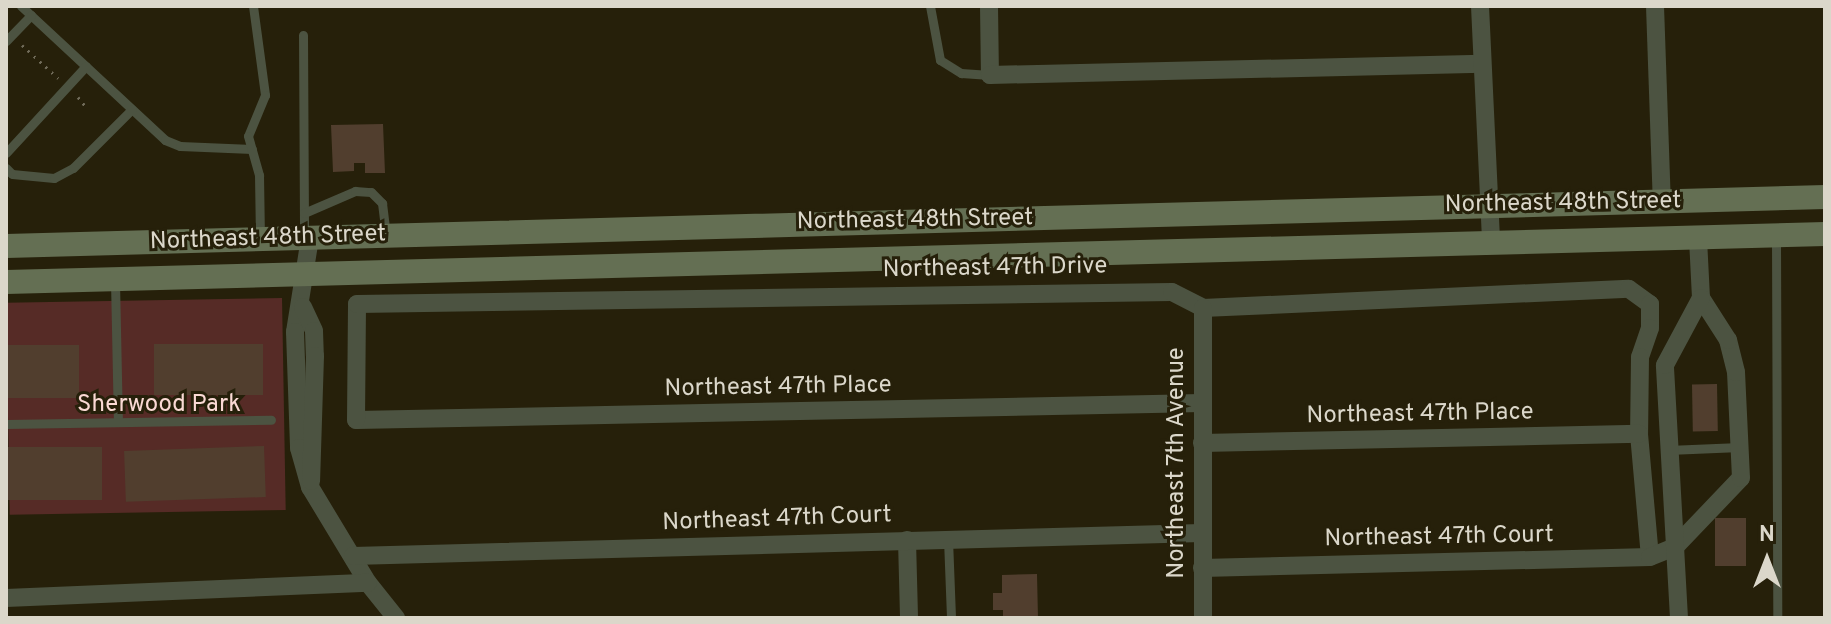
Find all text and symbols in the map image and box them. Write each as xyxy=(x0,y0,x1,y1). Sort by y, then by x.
street label: Northeast 48th Street xyxy=(1444,188,1682,220)
street label: Northeast 48th Street xyxy=(796,205,1034,237)
street label: Northeast 48th Street xyxy=(149,220,387,258)
street label: Northeast 47th Drive xyxy=(882,253,1108,285)
street label: Northeast 7th Avenue xyxy=(1164,346,1192,580)
street label: Northeast 47th Place xyxy=(664,372,892,404)
park label: Sherwood Park xyxy=(77,392,241,420)
street label: Northeast 47th Place xyxy=(1306,399,1534,431)
street label: Northeast 47th Court xyxy=(662,502,892,538)
north arrow xyxy=(1727,520,1807,600)
street label: Northeast 47th Court xyxy=(1324,522,1554,554)
text: N xyxy=(1759,522,1775,549)

